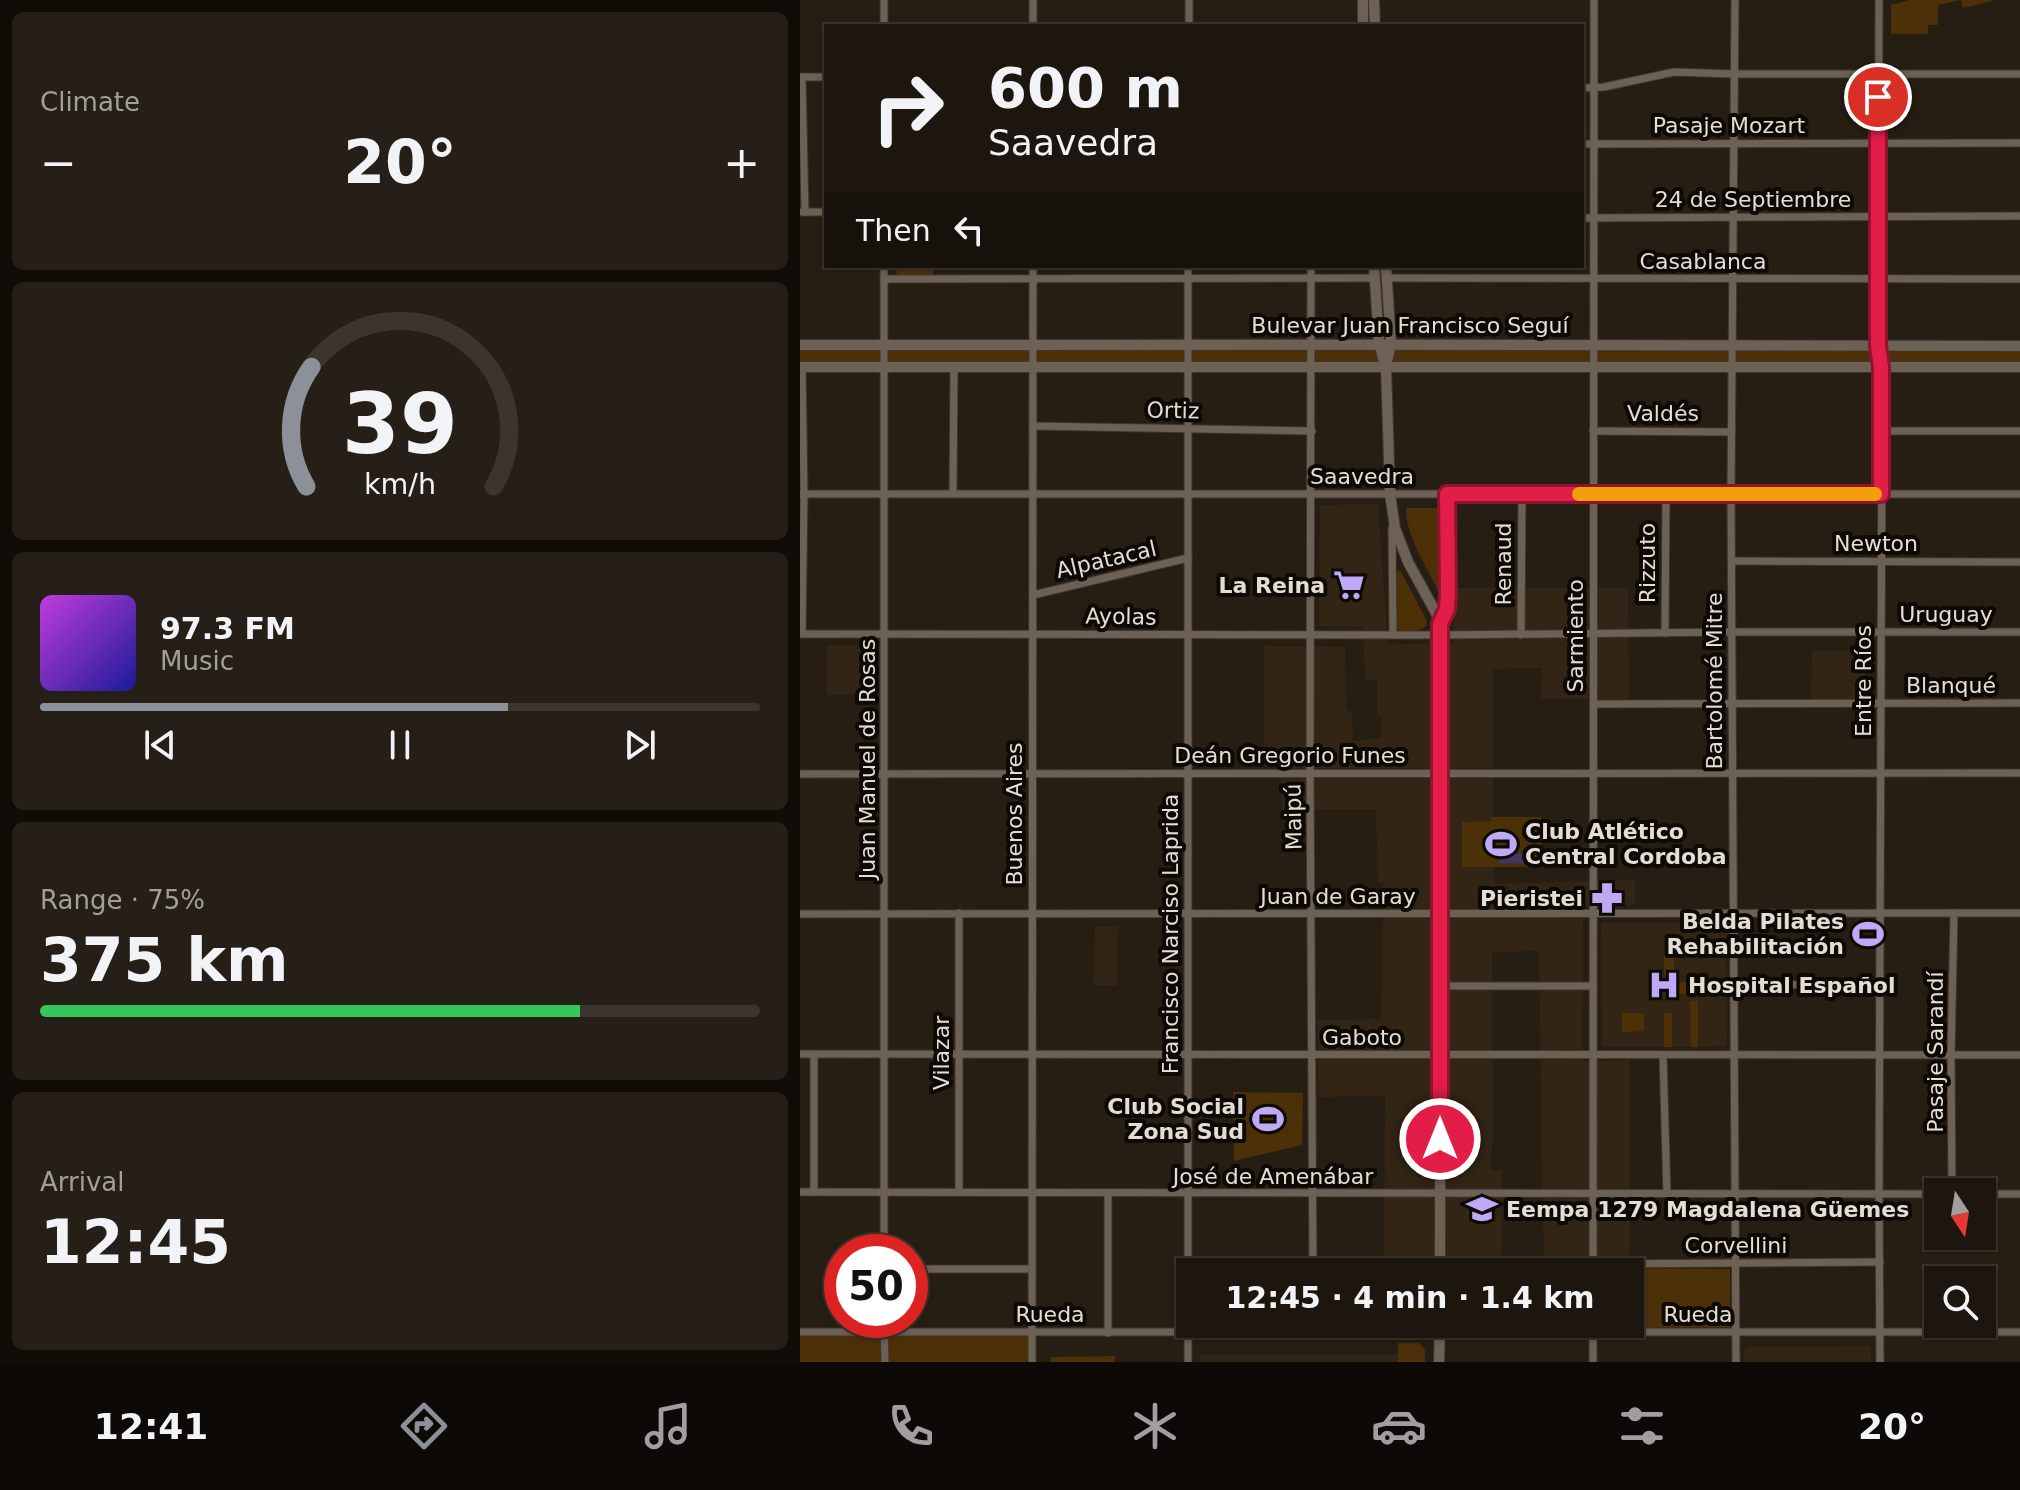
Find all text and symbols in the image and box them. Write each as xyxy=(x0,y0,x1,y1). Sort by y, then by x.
text: 600 m xyxy=(988,55,1183,120)
icon: right xyxy=(856,56,960,160)
pin xyxy=(1844,63,1912,131)
icon: arrive xyxy=(1856,75,1900,119)
text: Climate xyxy=(40,87,140,117)
street label: Pasaje Mozart xyxy=(1653,113,1806,138)
text: Saavedra xyxy=(988,122,1158,163)
text: 20° xyxy=(343,127,457,197)
text: − xyxy=(40,137,77,188)
text: + xyxy=(723,137,760,188)
street label: 24 de Septiembre xyxy=(1655,187,1851,212)
icon: left xyxy=(947,208,991,252)
text: Then xyxy=(856,213,931,248)
street label: Casablanca xyxy=(1640,249,1766,274)
street label: Bulevar Juan Francisco Seguí xyxy=(1251,313,1570,338)
text: 39 xyxy=(342,376,458,473)
street label: Ortiz xyxy=(1146,398,1200,423)
street label: Valdés xyxy=(1627,401,1699,426)
street label: Saavedra xyxy=(1310,464,1414,489)
text: km/h xyxy=(364,467,436,501)
street label: Renaud xyxy=(1491,522,1516,606)
street label: Rizzuto xyxy=(1635,523,1660,603)
street label: Newton xyxy=(1834,531,1918,556)
street label: Alpatacal xyxy=(1053,536,1159,583)
supermarket icon: La Reina xyxy=(1332,568,1366,602)
place label: La Reina xyxy=(1219,573,1325,598)
street label: Sarmiento xyxy=(1563,579,1588,693)
street label: Bartolomé Mitre xyxy=(1702,592,1727,770)
street label: Uruguay xyxy=(1899,602,1993,627)
street label: Ayolas xyxy=(1085,603,1157,630)
text: 97.3 FM xyxy=(160,611,295,646)
street label: Entre Ríos xyxy=(1851,625,1876,737)
street label: Juan Manuel de Rosas xyxy=(855,639,880,881)
text: Music xyxy=(160,646,234,676)
street label: Blanqué xyxy=(1906,673,1996,698)
icon: previous xyxy=(138,723,182,767)
icon: pause xyxy=(378,723,422,767)
icon: next xyxy=(618,723,662,767)
street label: Buenos Aires xyxy=(1002,742,1027,886)
street label: Deán Gregorio Funes xyxy=(1174,743,1406,768)
street label: Maipú xyxy=(1280,784,1307,850)
street label: Francisco Narciso Laprida xyxy=(1158,794,1183,1074)
place label: Club Atlético Central Cordoba xyxy=(1525,819,1727,869)
sports icon: Club Atlético Central Cordoba xyxy=(1484,827,1518,861)
pharmacy icon: Pieristei xyxy=(1590,881,1624,915)
street label: Juan de Garay xyxy=(1258,884,1416,909)
text: Range · 75% xyxy=(40,885,205,915)
place label: Pieristei xyxy=(1480,886,1583,911)
place label: Belda Pilates Rehabilitación xyxy=(1667,909,1844,959)
sports icon: Belda Pilates Rehabilitación xyxy=(1851,917,1885,951)
text: 375 km xyxy=(40,925,289,995)
hospital icon: Hospital Español xyxy=(1647,968,1681,1002)
street label: Pasaje Sarandí xyxy=(1923,970,1948,1133)
place label: Hospital Español xyxy=(1688,973,1896,998)
street label: Vilazar xyxy=(929,1015,954,1090)
street label: Gaboto xyxy=(1322,1025,1402,1050)
place label: Club Social Zona Sud xyxy=(1107,1094,1244,1144)
position arrow xyxy=(1398,1097,1482,1181)
sports icon: Club Social Zona Sud xyxy=(1251,1102,1285,1136)
street label: José de Amenábar xyxy=(1171,1164,1374,1189)
text: Arrival xyxy=(40,1167,124,1197)
north arrow xyxy=(1924,1178,1996,1250)
map controls xyxy=(1924,1178,1996,1338)
school or university icon: Eempa 1279 Magdalena Güemes xyxy=(1465,1192,1499,1226)
place label: Eempa 1279 Magdalena Güemes xyxy=(1506,1197,1909,1222)
text: 12:45 xyxy=(40,1207,231,1277)
street label: Corvellini xyxy=(1685,1233,1787,1258)
speed limit sign: 50 xyxy=(824,1234,928,1338)
button: search xyxy=(1924,1266,1996,1338)
text: 12:45 · 4 min · 1.4 km xyxy=(1225,1280,1595,1315)
street label: Rueda xyxy=(1015,1302,1085,1327)
street label: Rueda xyxy=(1663,1302,1733,1327)
icon: directions xyxy=(396,1398,452,1454)
icon: music xyxy=(640,1398,696,1454)
icon: phone xyxy=(883,1398,939,1454)
icon: climate xyxy=(1127,1398,1183,1454)
icon: car xyxy=(1371,1398,1427,1454)
icon: filters xyxy=(1614,1398,1670,1454)
text: 12:41 xyxy=(94,1406,208,1447)
text: 20° xyxy=(1858,1406,1926,1447)

